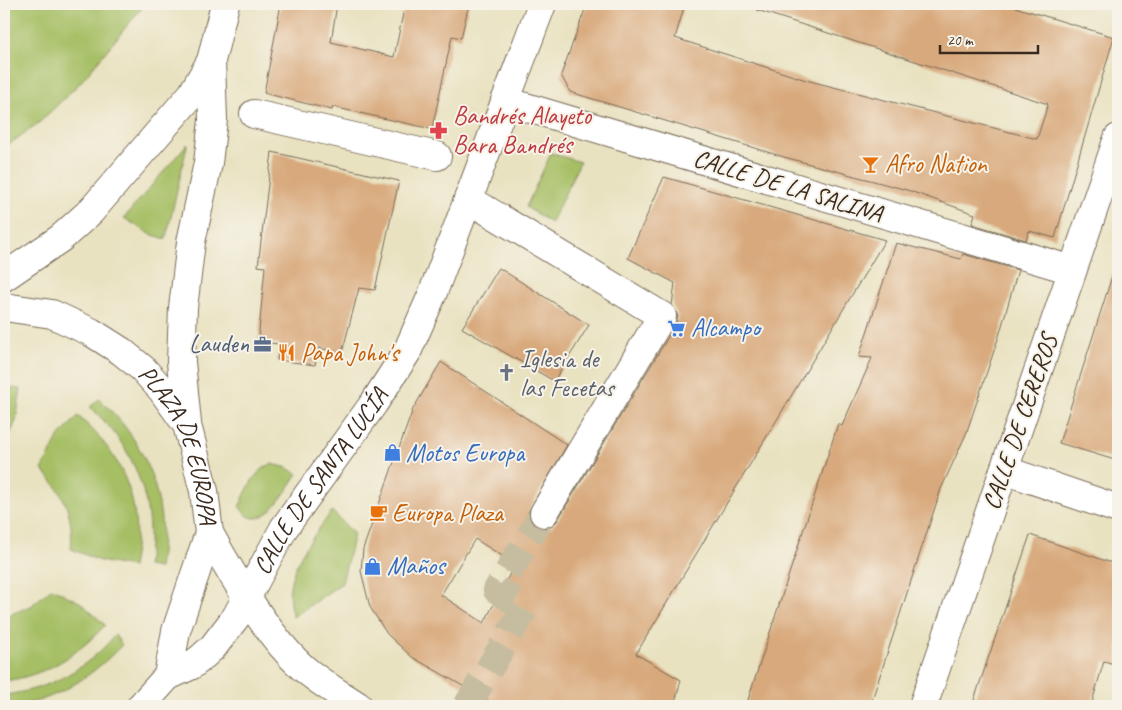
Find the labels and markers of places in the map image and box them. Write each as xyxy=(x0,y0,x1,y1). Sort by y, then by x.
place label: Bandrés Alayeto Bara Bandrés xyxy=(453,100,592,161)
pharmacy icon: Bandrés Alayeto Bara Bandrés xyxy=(429,120,449,140)
place label: Afro Nation xyxy=(885,148,987,180)
bar icon: Afro Nation xyxy=(861,154,881,174)
place label: Alcampo xyxy=(691,312,763,344)
supermarket icon: Alcampo xyxy=(667,318,687,338)
place label: Lauden xyxy=(189,328,250,360)
office icon: Lauden xyxy=(253,334,273,354)
place label: Papa John's xyxy=(301,337,401,369)
restaurant icon: Papa John's xyxy=(277,343,297,363)
place label: Iglesia de las Fecetas xyxy=(520,343,616,404)
church icon: Iglesia de las Fecetas xyxy=(496,363,516,383)
place label: Motos Europa xyxy=(406,437,526,469)
shop icon: Motos Europa xyxy=(382,443,402,463)
place label: Europa Plaza xyxy=(392,497,505,529)
cafe icon: Europa Plaza xyxy=(368,503,388,523)
place label: Maños xyxy=(387,550,447,582)
shop icon: Maños xyxy=(363,556,383,576)

